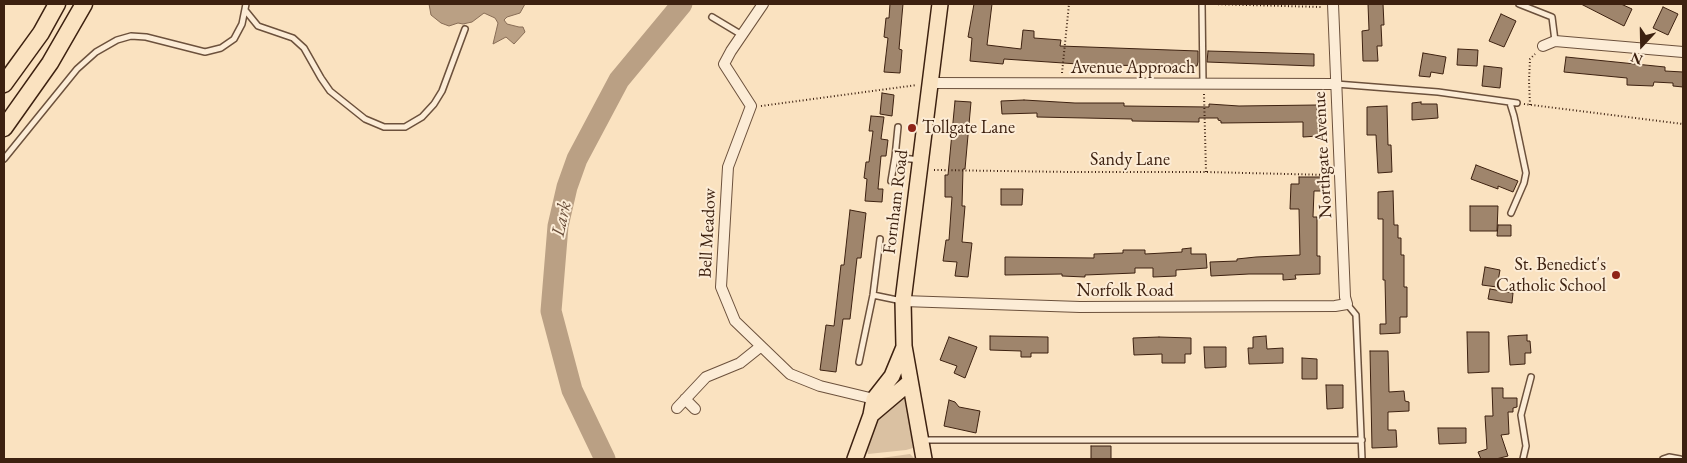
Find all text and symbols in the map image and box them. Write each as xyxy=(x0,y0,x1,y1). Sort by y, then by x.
north arrow xyxy=(1617,20,1667,70)
text: N xyxy=(1628,49,1645,69)
street label: Avenue Approach xyxy=(1071,57,1195,79)
street label: Northgate Avenue xyxy=(1309,91,1337,219)
place label: Tollgate Lane xyxy=(922,117,1015,139)
marker: Tollgate Lane xyxy=(906,122,918,134)
street label: Fornham Road xyxy=(879,149,913,255)
street label: Sandy Lane xyxy=(1090,149,1170,171)
street label: Bell Meadow xyxy=(695,188,721,278)
water label: Lark xyxy=(547,199,577,239)
place label: St. Benedict's Catholic School xyxy=(1496,254,1606,296)
marker: St. Benedict's Catholic School xyxy=(1610,269,1622,281)
street label: Norfolk Road xyxy=(1076,280,1174,302)

